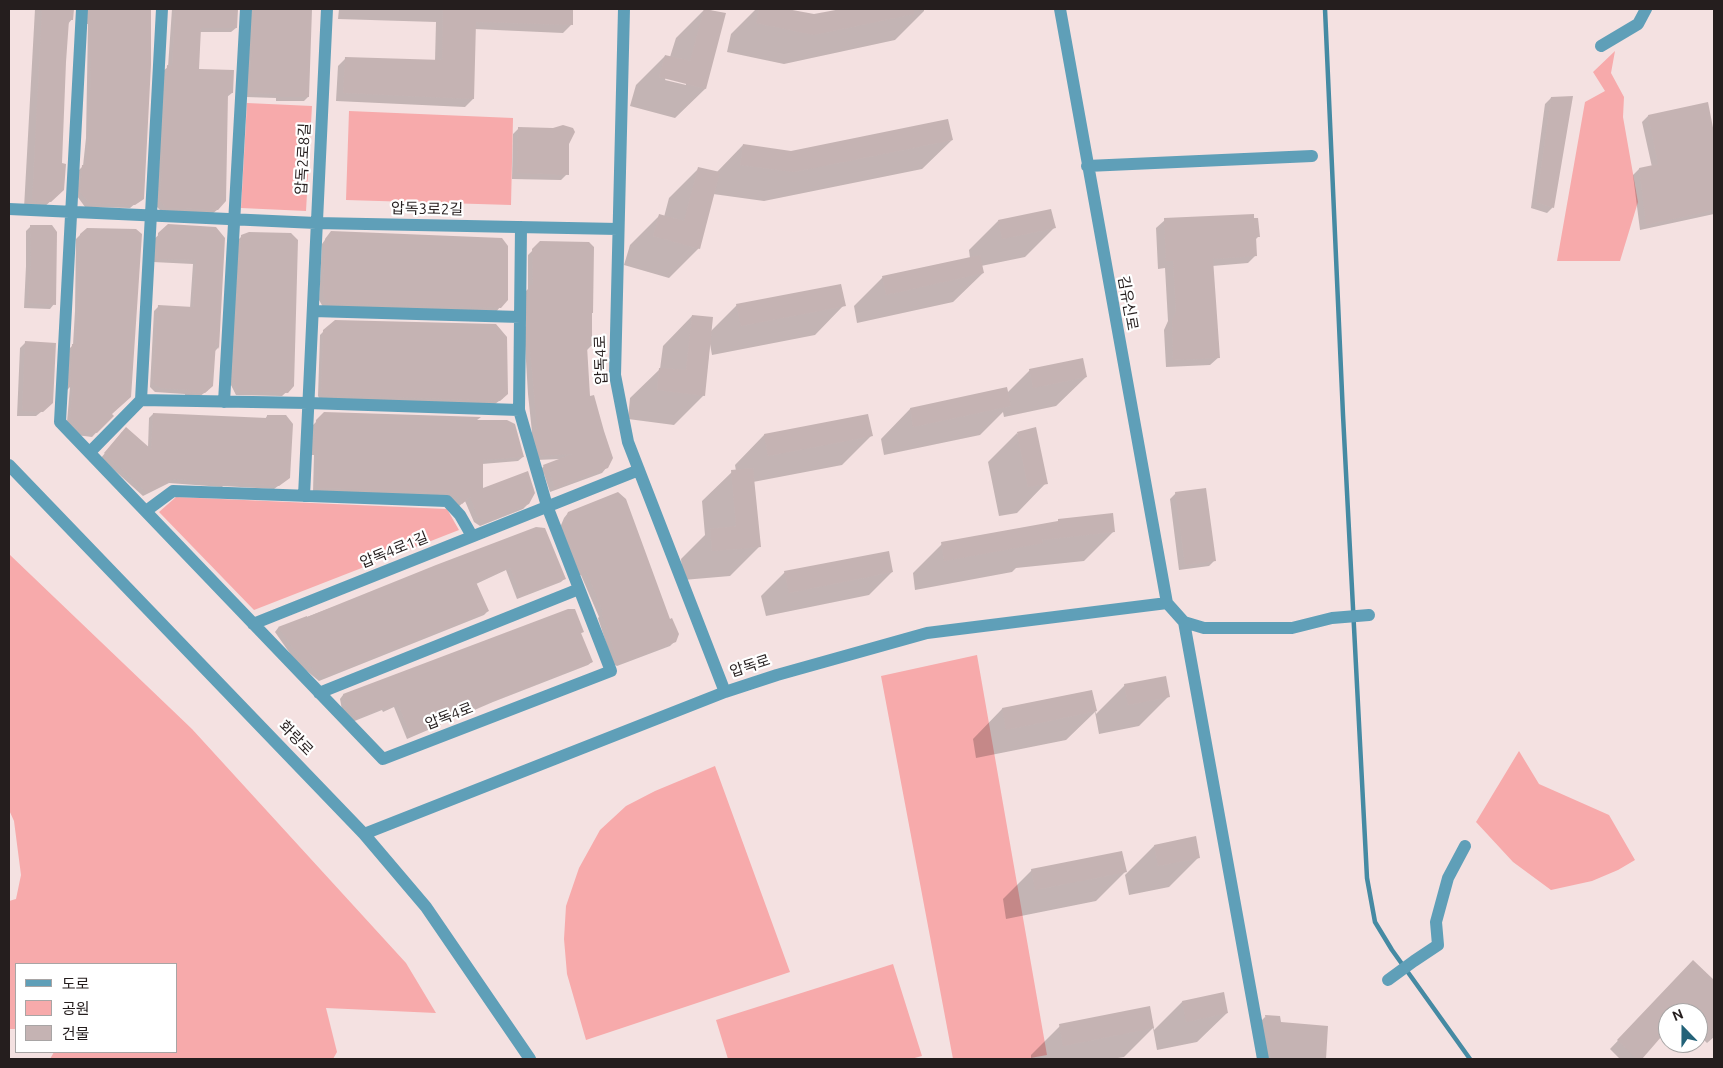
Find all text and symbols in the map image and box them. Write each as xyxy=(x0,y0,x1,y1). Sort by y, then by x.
street label: 압독2로8길 xyxy=(292,123,314,195)
street label: 압독3로2길 xyxy=(391,199,463,219)
street label: 김유신로 xyxy=(1114,274,1142,332)
street label: 압독4로 xyxy=(591,335,611,385)
street label: 압독4로1길 xyxy=(357,528,431,572)
street label: 압독로 xyxy=(728,651,772,681)
street label: 압독4로 xyxy=(423,699,475,733)
street label: 화랑로 xyxy=(275,717,317,759)
legend xyxy=(15,963,178,1053)
text: 도로 xyxy=(62,975,90,992)
text: 공원 xyxy=(62,1000,90,1017)
north arrow xyxy=(1658,1003,1708,1053)
text: N xyxy=(1670,1006,1686,1024)
text: 건물 xyxy=(62,1025,90,1042)

